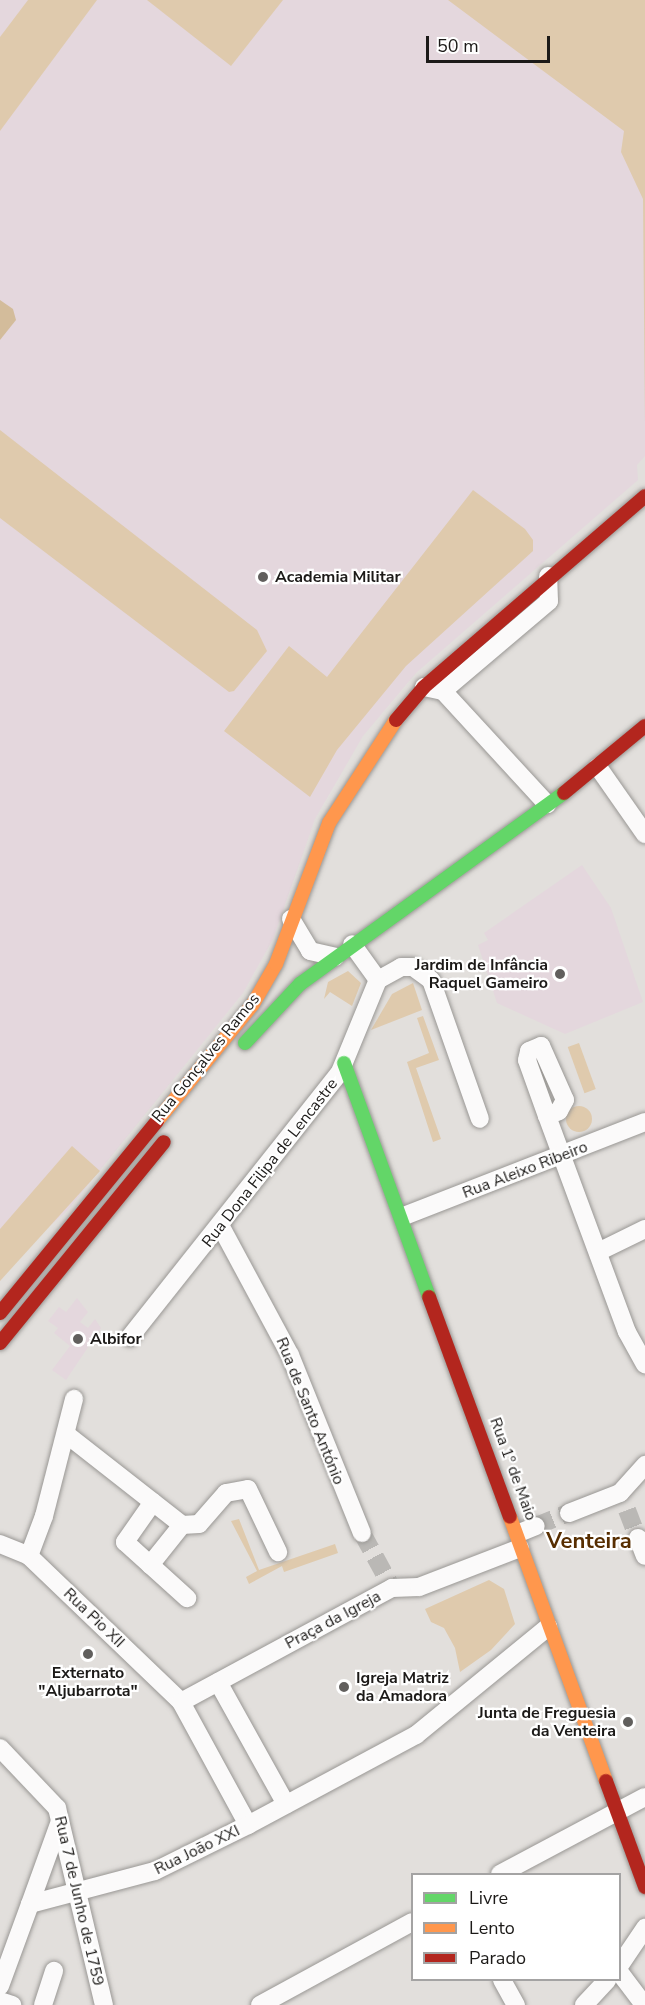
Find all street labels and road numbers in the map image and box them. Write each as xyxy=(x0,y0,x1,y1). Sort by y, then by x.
street label: Rua Gonçalves Ramos xyxy=(148,990,264,1126)
street label: Rua Dona Filipa de Lencastre xyxy=(198,1075,342,1251)
street label: Rua Aleixo Ribeiro xyxy=(460,1137,590,1203)
street label: Rua de Santo António xyxy=(272,1335,348,1487)
street label: Rua 1º de Maio xyxy=(485,1415,541,1523)
street label: Rua Pio XII xyxy=(59,1584,129,1652)
street label: Praça da Igreja xyxy=(282,1587,384,1653)
street label: Rua 7 de Junho de 1759 xyxy=(50,1814,108,1988)
street label: Rua João XXI xyxy=(151,1821,243,1879)

